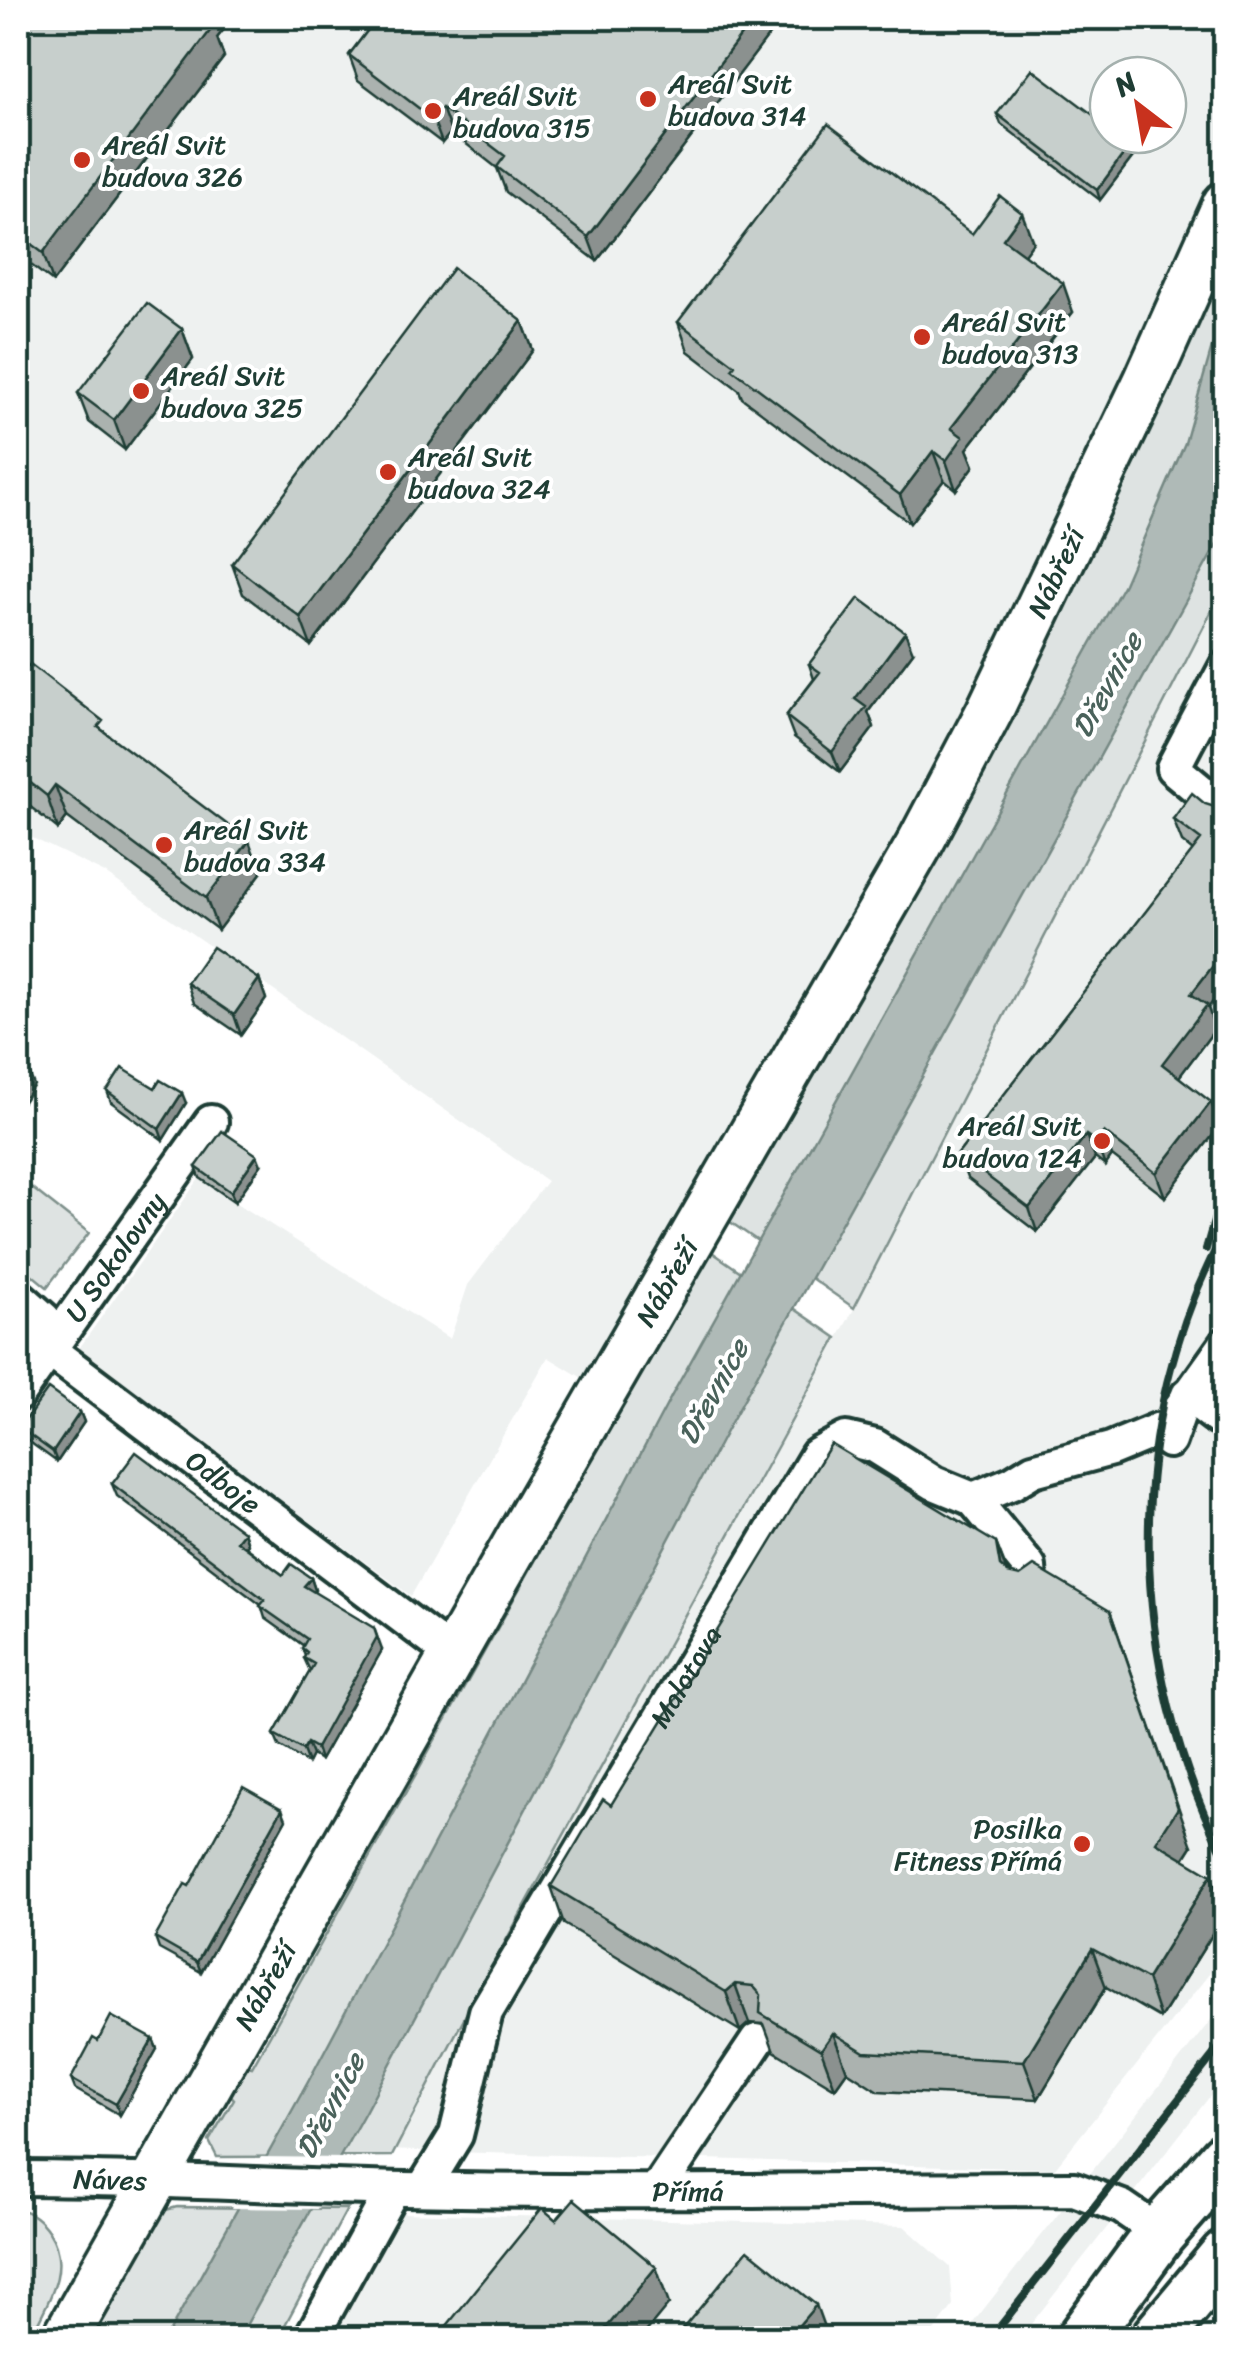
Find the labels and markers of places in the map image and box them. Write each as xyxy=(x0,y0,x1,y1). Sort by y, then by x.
place label: Areál Svit budova 314 xyxy=(667,59,807,140)
place label: Areál Svit budova 315 xyxy=(452,71,591,152)
marker: Areál Svit budova 314 xyxy=(637,88,659,110)
marker: Areál Svit budova 315 xyxy=(422,100,444,122)
place label: Areál Svit budova 326 xyxy=(101,120,243,201)
marker: Areál Svit budova 326 xyxy=(71,149,93,171)
place label: Areál Svit budova 313 xyxy=(941,297,1078,378)
marker: Areál Svit budova 313 xyxy=(911,326,933,348)
place label: Areál Svit budova 325 xyxy=(160,351,303,432)
marker: Areál Svit budova 325 xyxy=(130,380,152,402)
place label: Areál Svit budova 324 xyxy=(407,432,551,513)
marker: Areál Svit budova 324 xyxy=(377,461,399,483)
place label: Areál Svit budova 334 xyxy=(183,805,326,886)
marker: Areál Svit budova 334 xyxy=(153,834,175,856)
place label: Areál Svit budova 124 xyxy=(943,1101,1082,1182)
marker: Areál Svit budova 124 xyxy=(1091,1130,1113,1152)
place label: Posilka Fitness Přímá xyxy=(894,1804,1062,1885)
marker: Posilka Fitness Přímá xyxy=(1071,1833,1093,1855)

